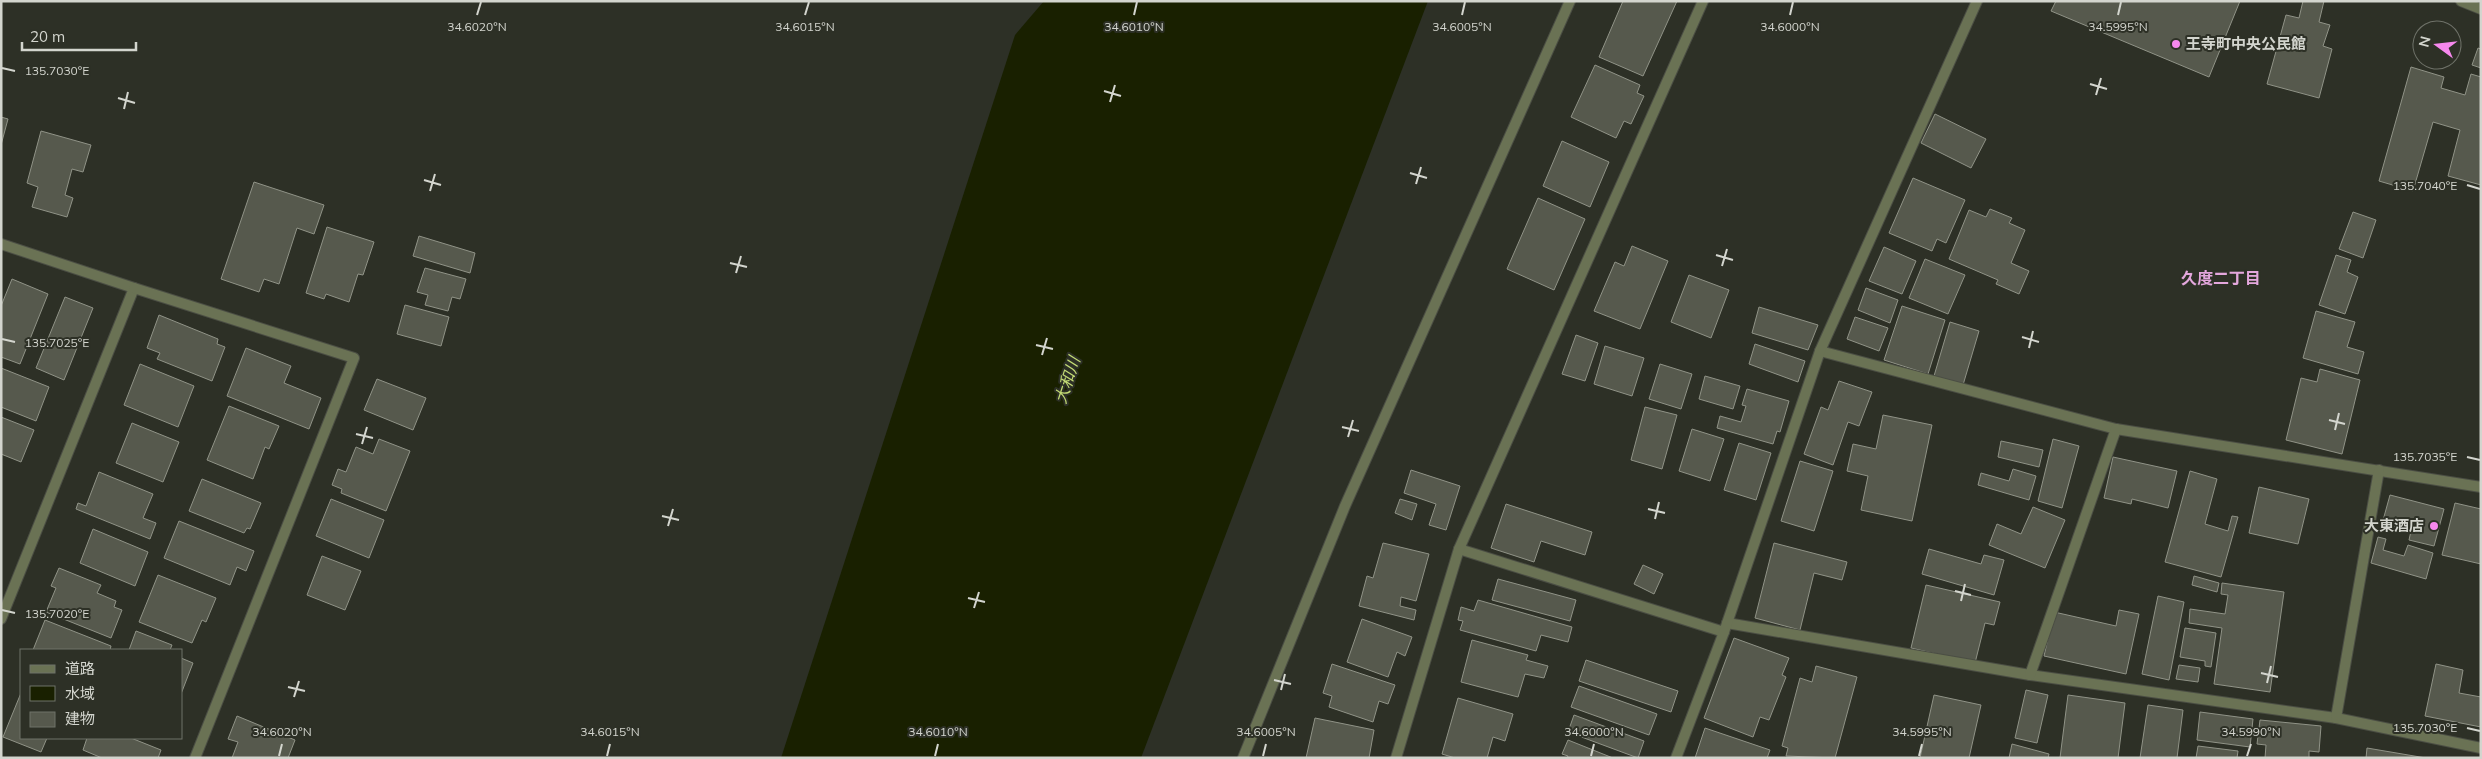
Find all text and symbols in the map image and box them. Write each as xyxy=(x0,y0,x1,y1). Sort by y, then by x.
text: 34.6020°N xyxy=(447,19,507,34)
text: 34.6015°N xyxy=(775,19,835,34)
text: 34.6010°N xyxy=(1104,19,1164,34)
text: 34.6005°N xyxy=(1432,19,1492,34)
text: 34.6000°N xyxy=(1760,19,1820,34)
text: 34.5995°N xyxy=(2088,19,2148,34)
scale bar xyxy=(22,20,136,52)
north arrow xyxy=(2412,20,2462,70)
text: 20 m xyxy=(30,27,65,46)
place label: 王寺町中央公民館 xyxy=(2186,34,2306,53)
text: N xyxy=(2414,34,2435,49)
marker: 王寺町中央公民館 xyxy=(2170,38,2182,50)
text: 135.7030°E xyxy=(25,63,89,78)
text: 135.7040°E xyxy=(2393,178,2457,193)
district label: 久度二丁目 xyxy=(2181,268,2261,288)
text: 135.7025°E xyxy=(25,335,89,350)
water label: 大和川 xyxy=(1050,352,1085,406)
text: 135.7035°E xyxy=(2393,449,2457,464)
place label: 大東酒店 xyxy=(2364,516,2424,535)
marker: 大東酒店 xyxy=(2428,520,2440,532)
text: 135.7020°E xyxy=(25,606,89,621)
legend xyxy=(20,649,182,739)
text: 道路 xyxy=(65,659,95,678)
text: 水域 xyxy=(65,684,95,703)
text: 建物 xyxy=(65,709,95,728)
text: 135.7030°E xyxy=(2393,720,2457,735)
text: 34.6020°N xyxy=(252,724,312,739)
text: 34.6015°N xyxy=(580,724,640,739)
text: 34.6010°N xyxy=(908,724,968,739)
text: 34.6005°N xyxy=(1236,724,1296,739)
text: 34.6000°N xyxy=(1564,724,1624,739)
text: 34.5995°N xyxy=(1892,724,1952,739)
text: 34.5990°N xyxy=(2221,724,2281,739)

